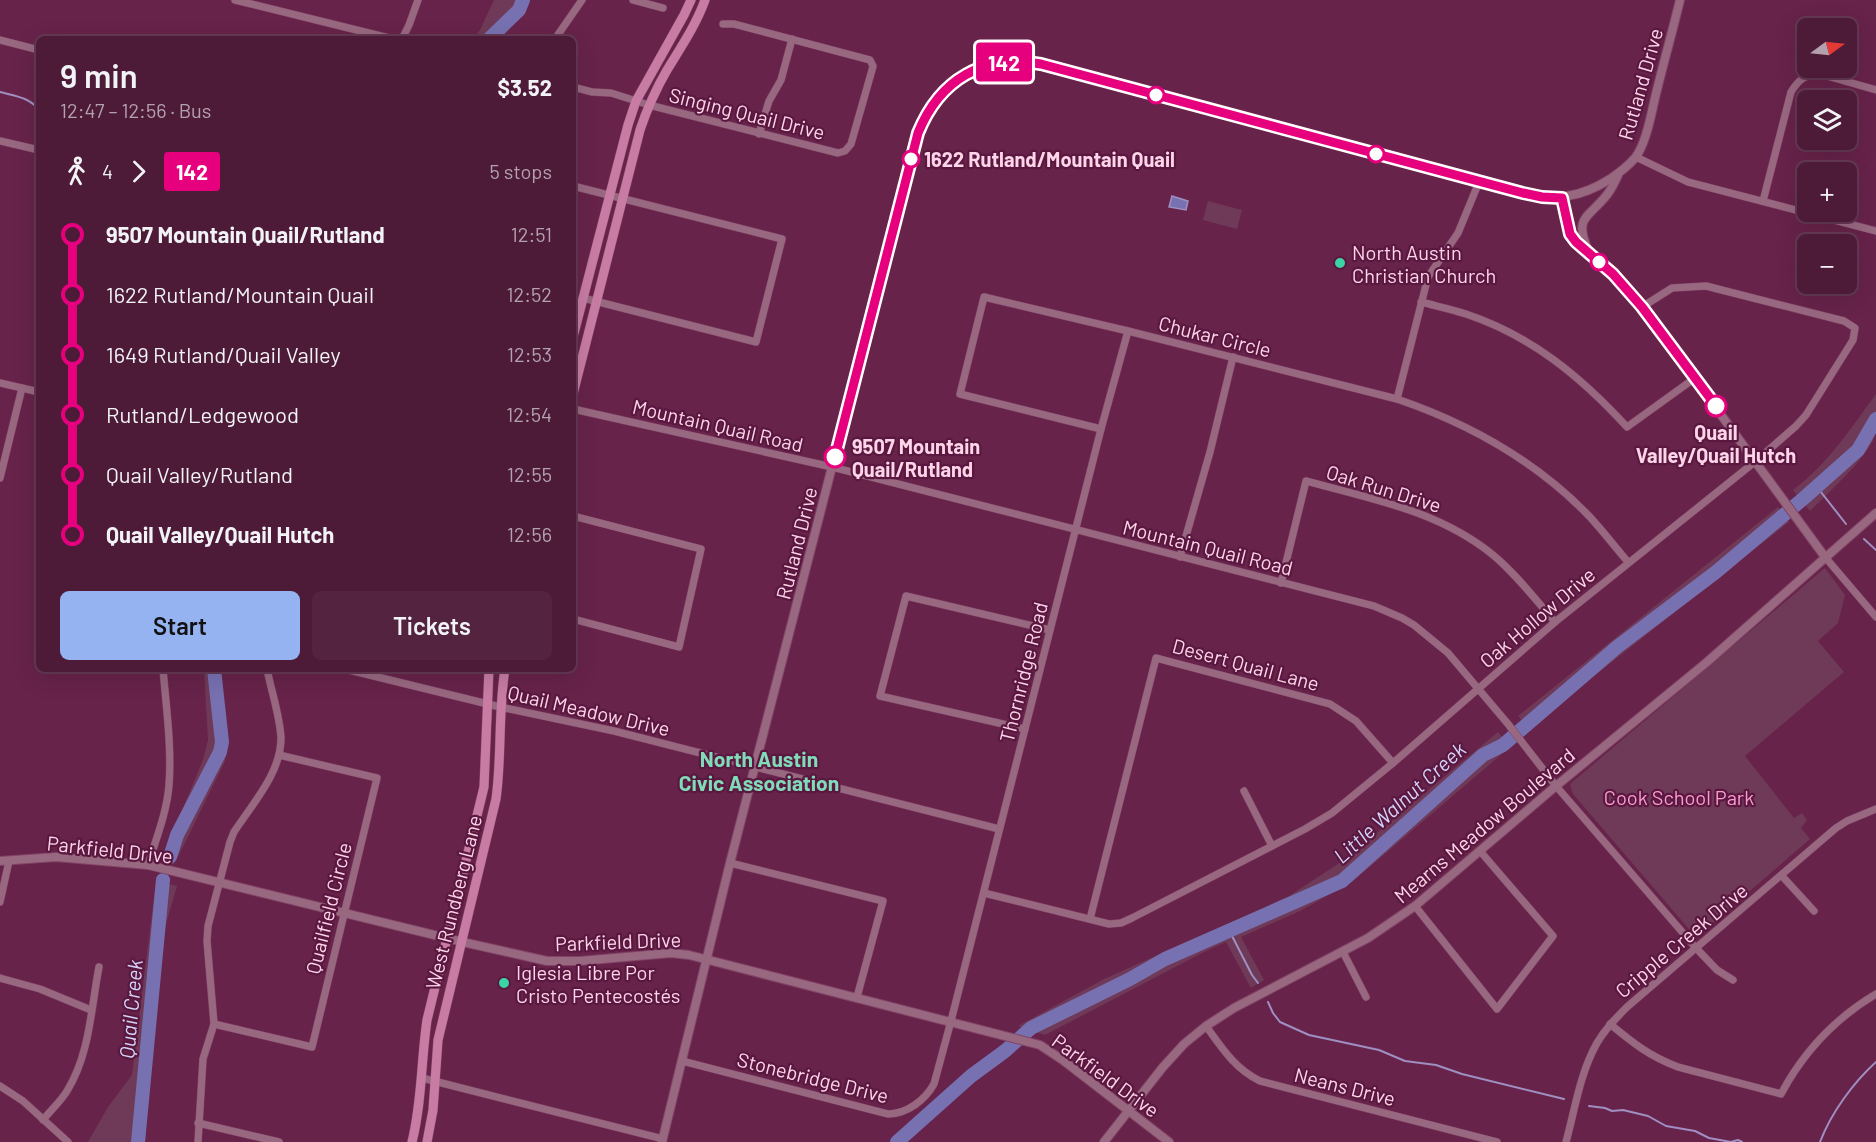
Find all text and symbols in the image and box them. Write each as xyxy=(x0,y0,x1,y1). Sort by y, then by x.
north arrow xyxy=(1797,18,1857,78)
map controls xyxy=(1797,18,1857,294)
street label: Rutland Drive xyxy=(1613,25,1667,143)
line badge: 142 xyxy=(970,42,1038,82)
text: 142 xyxy=(988,50,1020,75)
text: 9 min xyxy=(60,55,138,95)
text: $3.52 xyxy=(497,74,552,100)
street label: Singing Quail Drive xyxy=(667,82,827,144)
unlabelled marker xyxy=(1147,86,1165,104)
button: layers xyxy=(1797,90,1857,150)
text: 12:47 – 12:56 · Bus xyxy=(60,98,211,122)
unlabelled marker xyxy=(1367,145,1385,163)
place label: 1622 Rutland/Mountain Quail xyxy=(924,147,1175,171)
marker: 1622 Rutland/Mountain Quail xyxy=(902,150,920,168)
icon: walk xyxy=(60,155,93,188)
icon: forward xyxy=(122,155,155,188)
text: 4 xyxy=(102,159,113,183)
text: 142 xyxy=(176,159,208,184)
text: 5 stops xyxy=(490,159,552,183)
button: + xyxy=(1797,162,1857,222)
text: 9507 Mountain Quail/Rutland xyxy=(106,221,385,247)
text: 12:51 xyxy=(511,222,552,246)
button: − xyxy=(1797,234,1857,294)
place label: North Austin Christian Church xyxy=(1352,240,1496,287)
unlabelled marker xyxy=(1590,253,1608,271)
marker: North Austin Christian Church xyxy=(1333,256,1347,270)
text: 1622 Rutland/Mountain Quail xyxy=(106,281,374,307)
text: 12:52 xyxy=(507,282,552,306)
street label: Chukar Circle xyxy=(1156,310,1274,362)
text: 1649 Rutland/Quail Valley xyxy=(106,341,341,367)
text: 12:53 xyxy=(507,342,552,366)
street label: Mountain Quail Road xyxy=(630,394,806,456)
marker: Quail Valley/Quail Hutch xyxy=(1705,395,1727,417)
text: Rutland/Ledgewood xyxy=(106,401,299,427)
text: 12:54 xyxy=(506,402,552,426)
place label: Quail Valley/Quail Hutch xyxy=(1636,420,1796,467)
place label: 9507 Mountain Quail/Rutland xyxy=(852,434,980,481)
marker: 9507 Mountain Quail/Rutland xyxy=(824,446,846,468)
street label: Oak Run Drive xyxy=(1324,459,1444,517)
text: Quail Valley/Rutland xyxy=(106,461,293,487)
text: 12:55 xyxy=(507,462,552,486)
street label: Rutland Drive xyxy=(770,484,822,602)
street label: Mountain Quail Road xyxy=(1120,514,1296,580)
text: Quail Valley/Quail Hutch xyxy=(106,521,334,547)
text: 12:56 xyxy=(507,522,552,546)
street label: Oak Hollow Drive xyxy=(1474,562,1600,672)
button: Start xyxy=(60,591,300,660)
button: Tickets xyxy=(312,591,552,660)
street label: Thornridge Road xyxy=(994,599,1052,745)
street label: Desert Quail Lane xyxy=(1170,633,1322,695)
street label: Quail Meadow Drive xyxy=(506,680,672,740)
water label: Little Walnut Creek xyxy=(1328,736,1471,868)
street label: Mearns Meadow Boulevard xyxy=(1389,742,1579,908)
district label: North Austin Civic Association xyxy=(679,746,839,795)
park label: Cook School Park xyxy=(1604,785,1754,809)
street label: West Rundberg Lane xyxy=(420,812,486,992)
street label: Parkfield Drive xyxy=(46,830,174,868)
street label: Quailfield Circle xyxy=(300,840,356,976)
street label: Cripple Creek Drive xyxy=(1610,878,1752,1002)
street label: Parkfield Drive xyxy=(554,927,682,955)
water label: Quail Creek xyxy=(113,958,147,1060)
place label: Iglesia Libre Por Cristo Pentecostés xyxy=(516,960,680,1007)
marker: Iglesia Libre Por Cristo Pentecostés xyxy=(497,976,511,990)
street label: Parkfield Drive xyxy=(1048,1028,1164,1122)
street label: Stonebridge Drive xyxy=(735,1047,891,1107)
street label: Neans Drive xyxy=(1292,1062,1398,1110)

